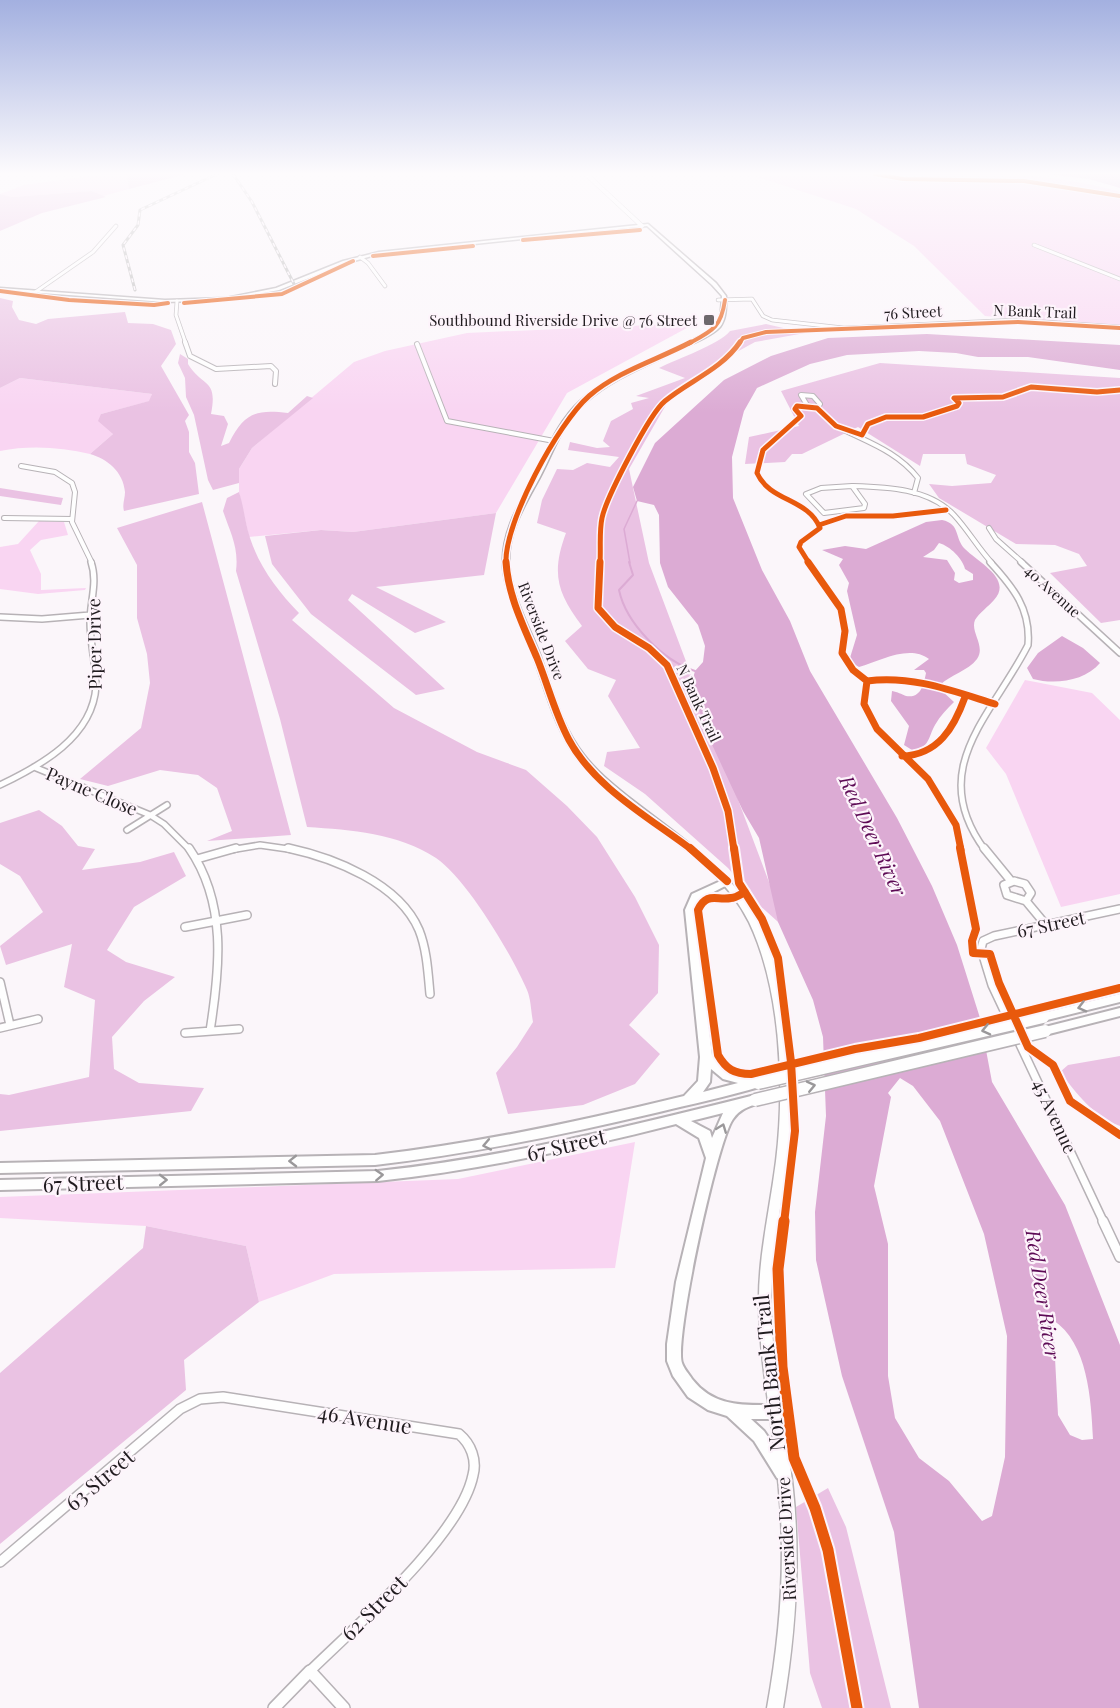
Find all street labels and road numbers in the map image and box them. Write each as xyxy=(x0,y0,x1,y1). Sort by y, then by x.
street label: 76 Street xyxy=(884,300,943,324)
street label: N Bank Trail xyxy=(993,300,1077,322)
street label: 40 Avenue xyxy=(1021,560,1085,622)
street label: Riverside Drive xyxy=(514,579,570,683)
street label: Piper Drive xyxy=(81,598,107,690)
street label: N Bank Trail xyxy=(672,661,726,745)
street label: Payne Close xyxy=(43,761,141,821)
street label: 67 Street xyxy=(1015,905,1088,943)
street label: 45 Avenue xyxy=(1027,1075,1083,1157)
street label: 67 Street xyxy=(523,1121,609,1167)
street label: 67 Street xyxy=(42,1167,124,1197)
street label: North Bank Trail xyxy=(746,1293,790,1453)
street label: 46 Avenue xyxy=(316,1397,414,1439)
street label: 63 Street xyxy=(59,1442,140,1516)
street label: Riverside Drive xyxy=(771,1476,801,1602)
street label: 62 Street xyxy=(334,1568,412,1646)

